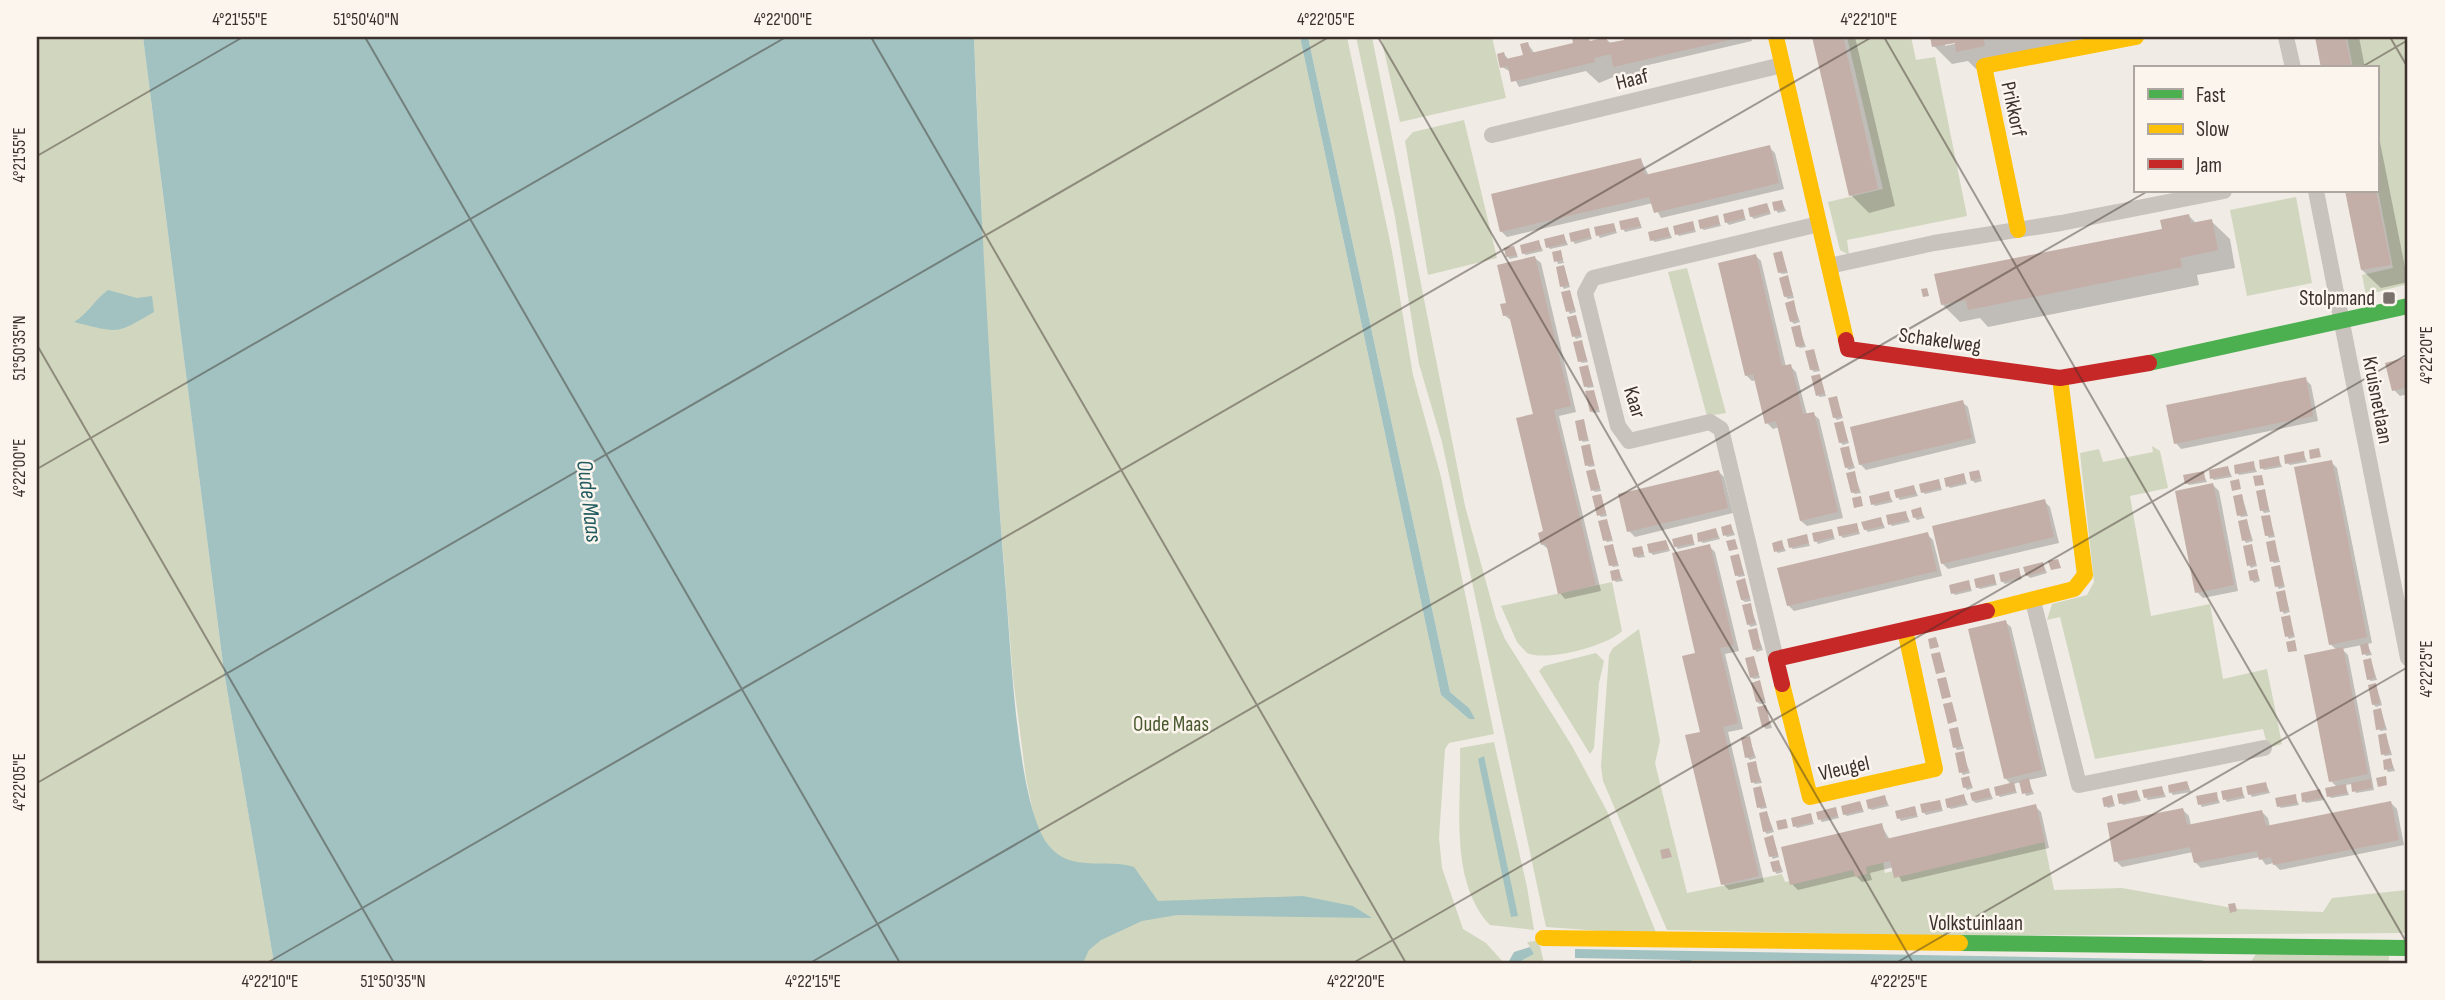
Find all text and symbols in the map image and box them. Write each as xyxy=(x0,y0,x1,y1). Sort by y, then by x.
text: 4°21'55"E xyxy=(212,9,268,30)
text: 51°50'40"N xyxy=(333,9,399,30)
text: 4°22'00"E xyxy=(754,9,812,30)
text: 4°22'05"E xyxy=(1297,9,1355,30)
text: 4°22'10"E xyxy=(1841,9,1897,30)
street label: Haaf xyxy=(1613,63,1652,96)
legend xyxy=(2134,66,2378,192)
street label: Prikkorf xyxy=(1996,79,2032,140)
text: Fast xyxy=(2196,83,2226,108)
text: Slow xyxy=(2196,117,2230,142)
text: 4°21'55"E xyxy=(9,127,30,183)
text: Jam xyxy=(2195,153,2222,178)
place label: Stolpmand xyxy=(2299,286,2375,311)
marker: Stolpmand xyxy=(2381,290,2397,306)
text: 51°50'35"N xyxy=(9,315,30,381)
street label: Schakelweg xyxy=(1897,322,1983,359)
text: 4°22'20"E xyxy=(2416,326,2437,384)
street label: Kruisnetlaan xyxy=(2357,354,2398,446)
street label: Kaar xyxy=(1618,383,1651,421)
text: 4°22'00"E xyxy=(9,439,30,497)
water label: Oude Maas xyxy=(570,458,608,544)
text: 4°22'25"E xyxy=(2416,640,2437,698)
park label: Oude Maas xyxy=(1133,712,1209,737)
street label: Vleugel xyxy=(1816,751,1872,786)
text: 4°22'05"E xyxy=(9,753,30,811)
street label: Volkstuinlaan xyxy=(1929,911,2023,936)
text: 4°22'10"E xyxy=(242,971,298,992)
text: 51°50'35"N xyxy=(360,971,426,992)
text: 4°22'15"E xyxy=(785,971,841,992)
text: 4°22'20"E xyxy=(1327,971,1385,992)
text: 4°22'25"E xyxy=(1870,971,1928,992)

